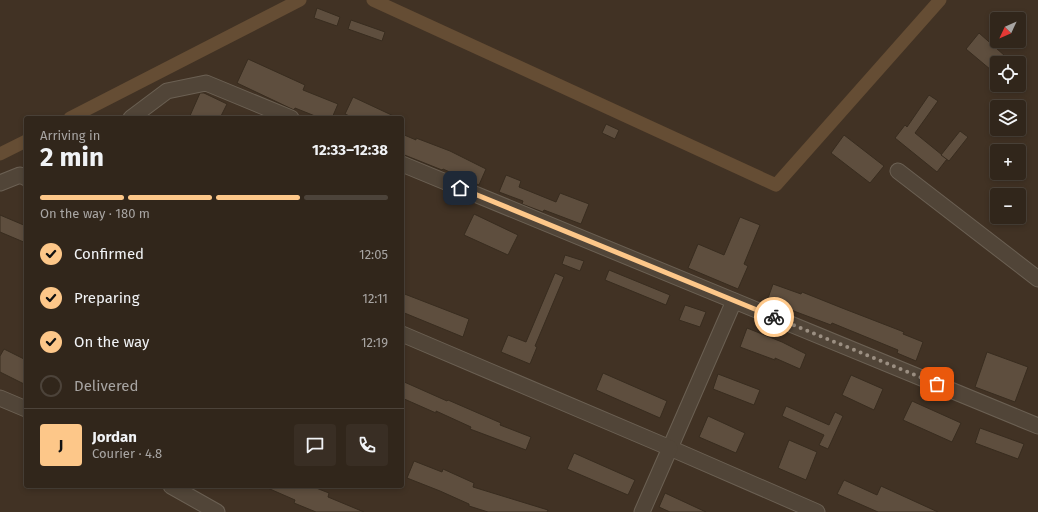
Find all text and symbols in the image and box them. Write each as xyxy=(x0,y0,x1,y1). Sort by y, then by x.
north arrow xyxy=(990,12,1026,48)
map controls xyxy=(990,12,1026,224)
button: locate xyxy=(990,56,1026,92)
button: layers xyxy=(990,100,1026,136)
text: Arriving in xyxy=(40,128,100,143)
text: 12:33–12:38 xyxy=(312,141,388,159)
text: 2 min xyxy=(40,142,104,173)
button: + xyxy=(990,144,1026,180)
pin xyxy=(443,171,477,205)
icon: home xyxy=(449,177,471,199)
button: − xyxy=(990,188,1026,224)
text: On the way · 180 m xyxy=(40,206,150,221)
icon: check xyxy=(40,243,62,265)
text: Confirmed xyxy=(74,245,144,263)
text: 12:05 xyxy=(359,247,388,262)
icon: check xyxy=(40,287,62,309)
text: Preparing xyxy=(74,289,139,307)
text: 12:11 xyxy=(362,291,388,306)
courier xyxy=(754,297,794,337)
icon: bike xyxy=(763,306,785,328)
icon: check xyxy=(40,331,62,353)
text: On the way xyxy=(74,333,149,351)
text: 12:19 xyxy=(361,335,388,350)
pin xyxy=(920,367,954,401)
icon: bag xyxy=(926,373,948,395)
text: Delivered xyxy=(74,377,138,395)
button: chat xyxy=(294,424,336,466)
button: phone xyxy=(346,424,388,466)
text: Jordan xyxy=(92,428,137,446)
text: J xyxy=(59,436,63,454)
text: Courier · 4.8 xyxy=(92,446,162,461)

